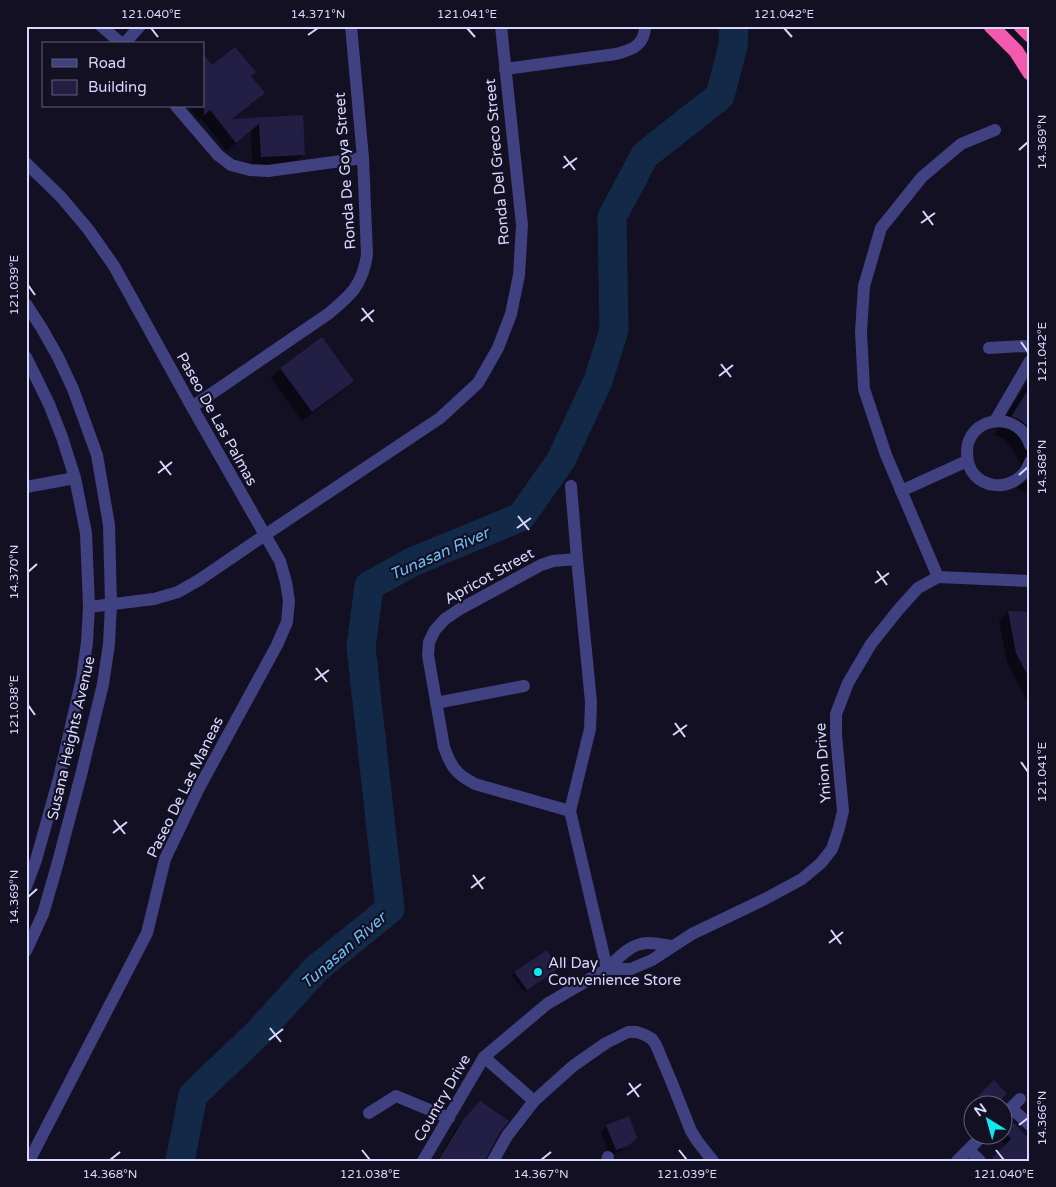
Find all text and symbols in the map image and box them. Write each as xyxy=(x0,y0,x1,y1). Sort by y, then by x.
text: 121.040°E xyxy=(121,7,182,21)
text: 14.371°N xyxy=(291,7,345,21)
text: 121.041°E xyxy=(437,7,498,21)
text: 121.042°E xyxy=(754,7,815,21)
legend xyxy=(42,42,205,108)
text: Road xyxy=(88,54,126,72)
text: Building xyxy=(88,78,147,96)
street label: Ronda Del Greco Street xyxy=(481,78,513,246)
street label: Ronda De Goya Street xyxy=(331,91,359,250)
text: 14.369°N xyxy=(1035,115,1049,169)
text: 121.039°E xyxy=(7,254,21,315)
text: 121.042°E xyxy=(1035,321,1049,382)
street label: Paseo De Las Palmas xyxy=(173,349,261,489)
text: 14.368°N xyxy=(1035,440,1049,494)
water label: Tunasan River xyxy=(387,522,494,585)
street label: Apricot Street xyxy=(441,544,537,608)
text: 14.370°N xyxy=(7,545,21,599)
street label: Susana Heights Avenue xyxy=(43,654,99,822)
text: 121.038°E xyxy=(7,674,21,735)
street label: Paseo De Las Maneas xyxy=(143,714,227,860)
street label: Ynion Drive xyxy=(811,722,835,804)
text: 121.041°E xyxy=(1035,741,1049,802)
text: 14.369°N xyxy=(7,870,21,924)
water label: Tunasan River xyxy=(297,907,392,993)
place label: All Day Convenience Store xyxy=(548,954,681,989)
marker: All Day Convenience Store xyxy=(532,966,544,978)
street label: Country Drive xyxy=(410,1051,474,1145)
text: 14.366°N xyxy=(1035,1091,1049,1145)
north arrow xyxy=(964,1094,1014,1144)
text: N xyxy=(971,1100,990,1120)
text: 14.368°N xyxy=(83,1167,137,1181)
text: 121.038°E xyxy=(340,1167,401,1181)
text: 14.367°N xyxy=(513,1167,569,1181)
text: 121.039°E xyxy=(657,1167,718,1181)
text: 121.040°E xyxy=(974,1167,1035,1181)

